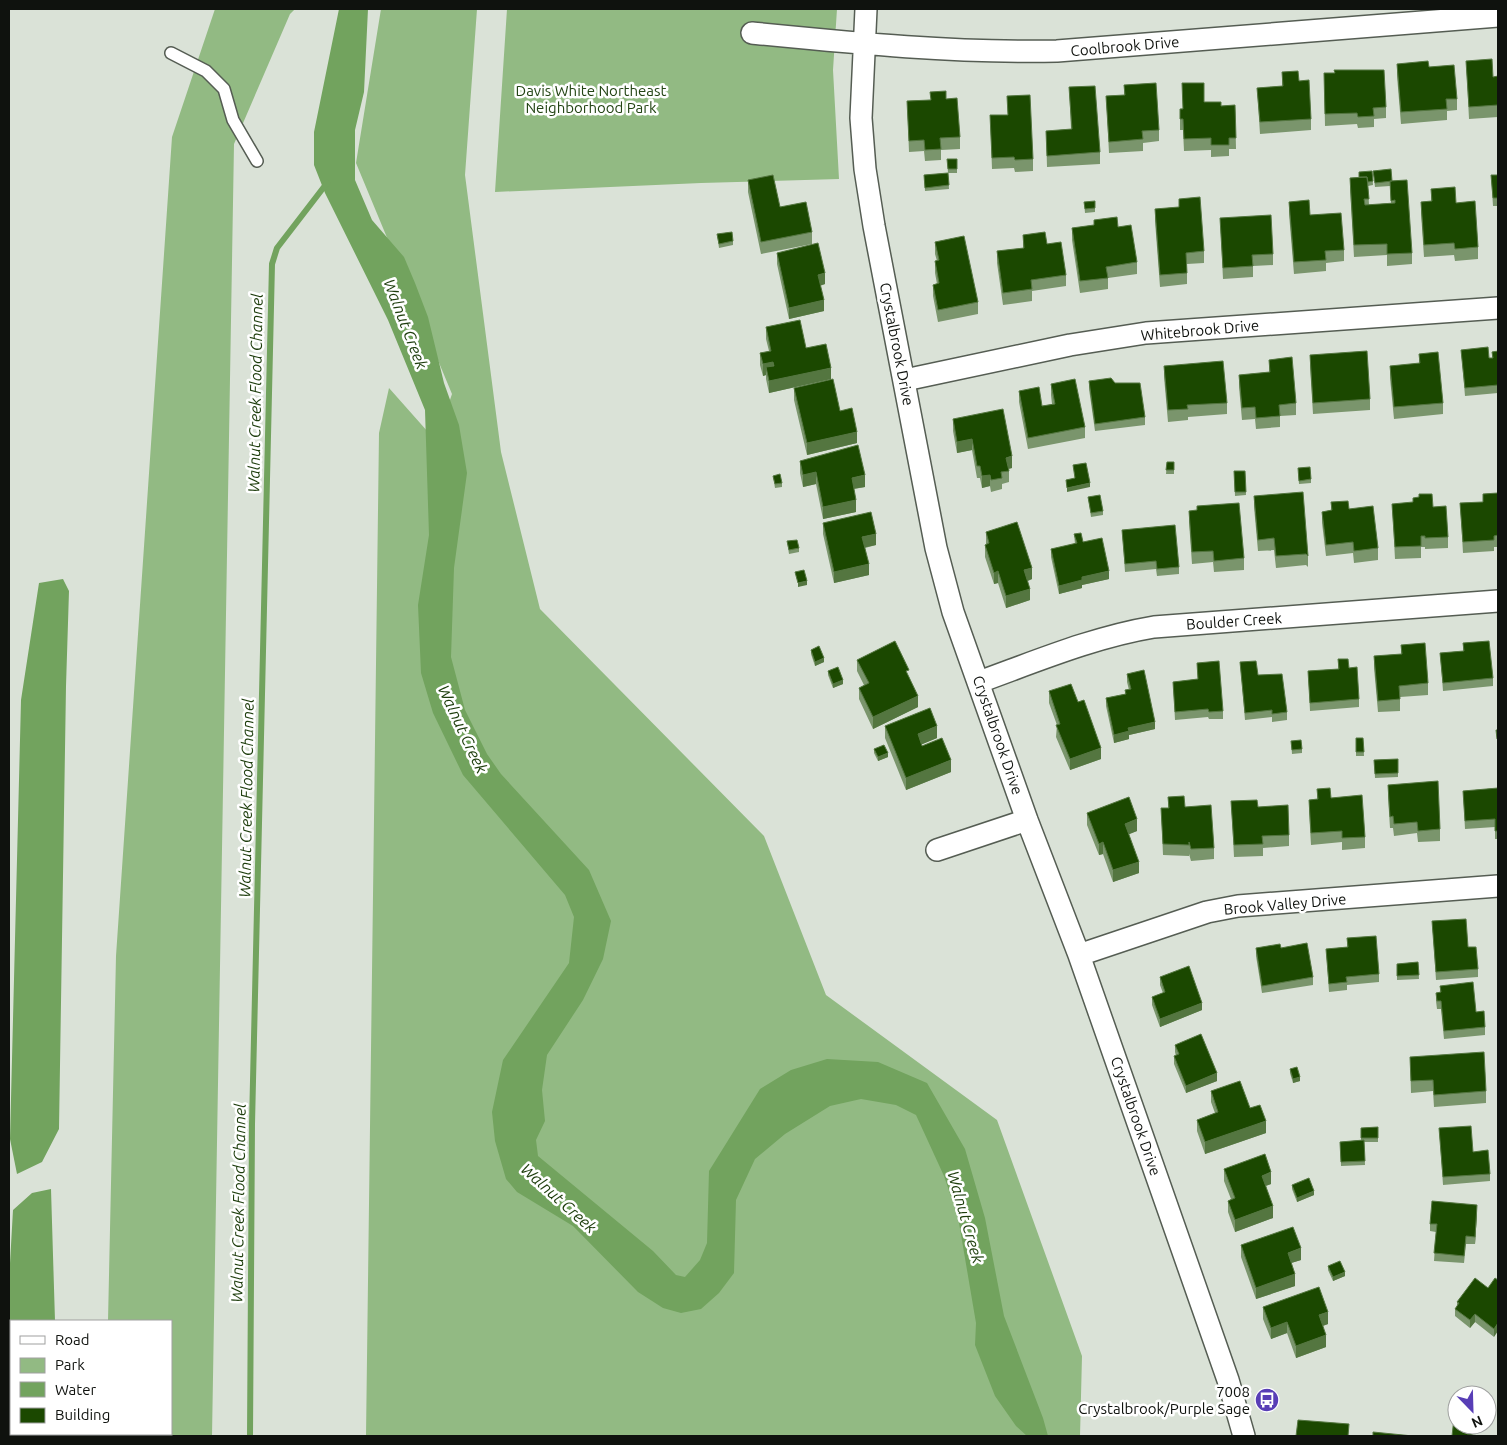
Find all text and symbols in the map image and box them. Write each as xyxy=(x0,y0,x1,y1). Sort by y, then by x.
street label: Coolbrook Drive xyxy=(1070,33,1180,59)
park label: Davis White Northeast Neighborhood Park xyxy=(516,82,667,116)
water label: Walnut Creek xyxy=(381,276,432,372)
street label: Crystalbrook Drive xyxy=(877,281,917,407)
water label: Walnut Creek Flood Channel xyxy=(244,293,266,493)
street label: Whitebrook Drive xyxy=(1140,316,1260,344)
street label: Boulder Creek xyxy=(1186,609,1283,633)
street label: Crystalbrook Drive xyxy=(970,673,1026,797)
water label: Walnut Creek xyxy=(435,682,492,777)
water label: Walnut Creek Flood Channel xyxy=(235,698,257,898)
street label: Brook Valley Drive xyxy=(1223,890,1347,918)
street label: Crystalbrook Drive xyxy=(1108,1054,1164,1178)
water label: Walnut Creek Flood Channel xyxy=(227,1103,249,1303)
water label: Walnut Creek xyxy=(518,1159,601,1237)
water label: Walnut Creek xyxy=(944,1169,988,1266)
legend xyxy=(10,1320,172,1435)
text: Road xyxy=(55,1331,90,1348)
text: Park xyxy=(55,1356,85,1373)
text: Water xyxy=(55,1381,96,1398)
place label: 7008 Crystalbrook/Purple Sage xyxy=(1078,1383,1250,1417)
north arrow xyxy=(1447,1385,1497,1435)
bus stop icon: 7008 Crystalbrook/Purple Sage xyxy=(1254,1387,1280,1413)
text: Building xyxy=(55,1406,110,1423)
text: N xyxy=(1469,1413,1485,1431)

